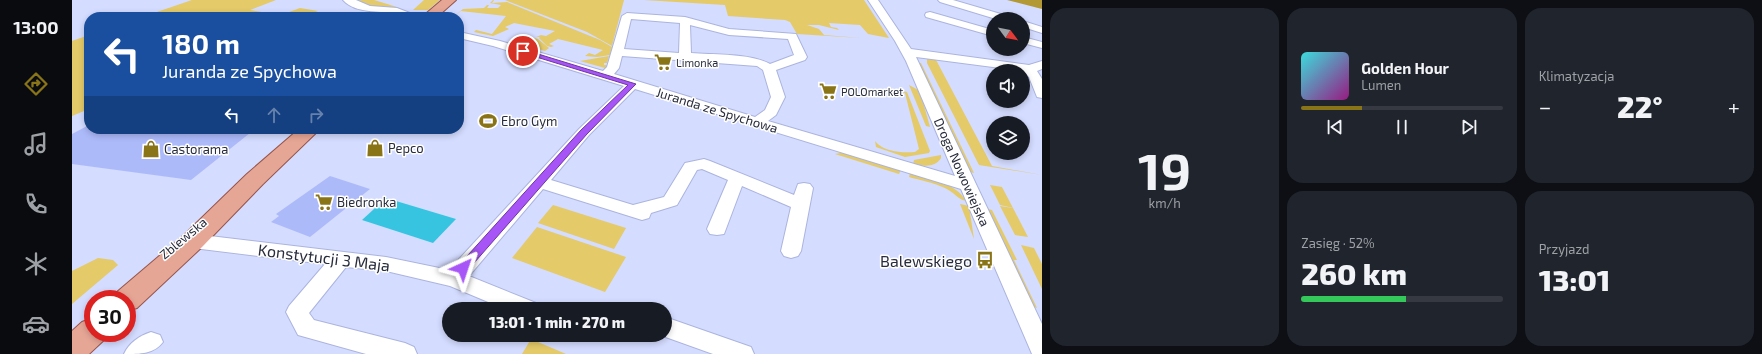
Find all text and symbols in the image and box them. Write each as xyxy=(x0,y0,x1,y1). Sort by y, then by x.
north arrow xyxy=(986,12,1030,56)
map controls xyxy=(986,12,1030,160)
text: 13:00 xyxy=(13,16,59,38)
text: 180 m xyxy=(162,26,240,60)
icon: left xyxy=(96,28,148,80)
pin xyxy=(506,34,540,68)
icon: arrive xyxy=(512,40,534,62)
supermarket icon: Limonka xyxy=(653,52,673,72)
place label: Limonka xyxy=(676,56,718,69)
text: Golden Hour xyxy=(1361,59,1449,77)
text: Juranda ze Spychowa xyxy=(162,60,337,82)
button: sound xyxy=(986,64,1030,108)
text: Klimatyzacja xyxy=(1539,68,1614,84)
icon: directions xyxy=(22,70,50,98)
text: Lumen xyxy=(1361,77,1401,93)
supermarket icon: POLOmarket xyxy=(818,81,838,101)
street label: Juranda ze Spychowa xyxy=(654,84,780,136)
place label: POLOmarket xyxy=(841,85,903,98)
text: 22° xyxy=(1617,88,1662,124)
text: − xyxy=(1539,93,1552,119)
text: + xyxy=(1728,93,1740,119)
icon: left xyxy=(221,104,243,126)
icon: ahead xyxy=(263,104,285,126)
icon: right xyxy=(305,104,327,126)
sports icon: Ebro Gym xyxy=(478,111,498,131)
place label: Ebro Gym xyxy=(501,113,557,129)
street label: Droga Nowowiejska xyxy=(931,115,993,229)
button: layers xyxy=(986,116,1030,160)
icon: previous xyxy=(1324,116,1346,138)
icon: pause xyxy=(1391,116,1413,138)
icon: next xyxy=(1458,116,1480,138)
icon: music xyxy=(22,130,50,158)
shop icon: Pepco xyxy=(365,138,385,158)
text: 19 xyxy=(1138,138,1191,200)
shop icon: Castorama xyxy=(141,139,161,159)
place label: Pepco xyxy=(388,140,424,156)
place label: Castorama xyxy=(164,141,228,157)
icon: phone xyxy=(22,190,50,218)
supermarket icon: Biedronka xyxy=(314,192,334,212)
place label: Biedronka xyxy=(337,194,396,210)
text: km/h xyxy=(1149,195,1181,211)
street label: Zblewska xyxy=(156,214,210,262)
text: Zasięg · 52% xyxy=(1301,235,1375,251)
street label: Konstytucji 3 Maja xyxy=(257,239,391,276)
text: Przyjazd xyxy=(1539,241,1590,257)
position arrow xyxy=(442,247,484,289)
icon: climate xyxy=(22,250,50,278)
bus stop icon: Balewskiego xyxy=(975,250,995,270)
place label: Balewskiego xyxy=(880,251,972,270)
text: 260 km xyxy=(1301,255,1407,291)
text: 13:01 xyxy=(1539,261,1610,297)
speed limit sign: 30 xyxy=(84,290,136,342)
icon: car xyxy=(22,310,50,338)
text: 13:01 · 1 min · 270 m xyxy=(489,313,625,331)

